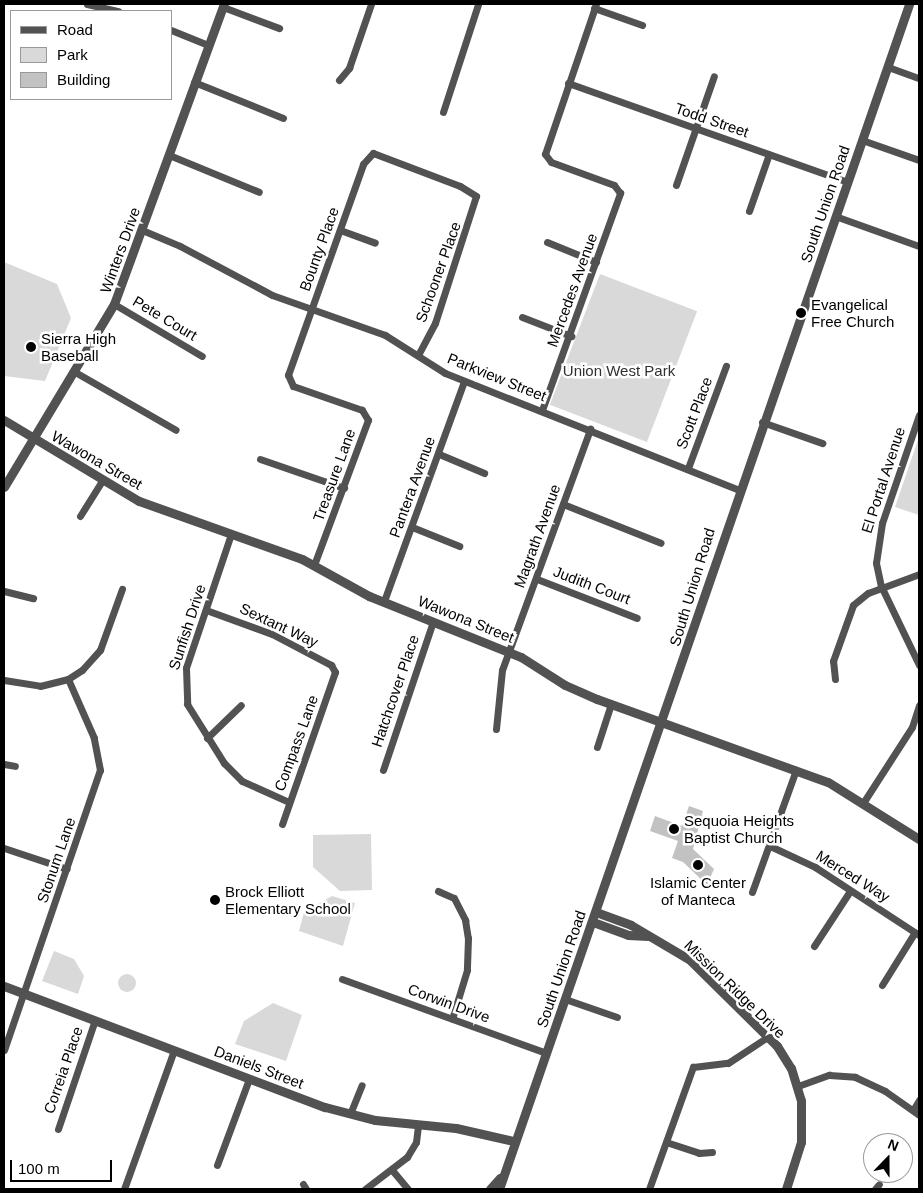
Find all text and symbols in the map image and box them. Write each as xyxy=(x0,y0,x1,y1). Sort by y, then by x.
legend xyxy=(10,10,172,100)
text: Road xyxy=(57,21,93,38)
text: Park xyxy=(57,46,88,63)
text: Building xyxy=(57,71,110,88)
street label: Todd Street xyxy=(673,99,751,141)
street label: South Union Road xyxy=(797,143,853,265)
street label: Bounty Place xyxy=(295,204,343,294)
street label: Winters Drive xyxy=(96,205,144,295)
street label: Schooner Place xyxy=(411,219,465,325)
street label: Mercedes Avenue xyxy=(543,230,601,350)
street label: Pete Court xyxy=(130,292,200,344)
place label: Evangelical Free Church xyxy=(811,295,894,330)
marker: Evangelical Free Church xyxy=(795,307,807,319)
place label: Sierra High Baseball xyxy=(41,329,116,364)
marker: Sierra High Baseball xyxy=(25,341,37,353)
street label: Parkview Street xyxy=(445,349,549,405)
park label: Union West Park xyxy=(563,362,675,380)
street label: Scott Place xyxy=(672,374,716,452)
street label: El Portal Avenue xyxy=(857,424,909,536)
street label: Treasure Lane xyxy=(309,426,359,524)
street label: Wawona Street xyxy=(48,427,146,493)
street label: Pantera Avenue xyxy=(385,434,439,540)
street label: Magrath Avenue xyxy=(510,481,564,591)
street label: South Union Road xyxy=(665,526,719,648)
street label: Judith Court xyxy=(551,562,633,608)
street label: Sunfish Drive xyxy=(165,582,209,672)
street label: Wawona Street xyxy=(415,592,517,646)
street label: Sextant Way xyxy=(237,599,321,651)
street label: Hatchcover Place xyxy=(367,632,423,750)
street label: Compass Lane xyxy=(270,693,322,793)
place label: Sequoia Heights Baptist Church xyxy=(684,811,794,846)
street label: Stonum Lane xyxy=(33,815,79,905)
marker: Sequoia Heights Baptist Church xyxy=(668,823,680,835)
street label: Merced Way xyxy=(813,846,893,906)
marker: Islamic Center of Manteca xyxy=(692,859,704,871)
place label: Islamic Center of Manteca xyxy=(650,873,746,908)
place label: Brock Elliott Elementary School xyxy=(225,882,351,917)
marker: Brock Elliott Elementary School xyxy=(209,894,221,906)
street label: South Union Road xyxy=(533,908,589,1030)
street label: Mission Ridge Drive xyxy=(681,936,789,1042)
street label: Corwin Drive xyxy=(406,980,492,1026)
street label: Correia Place xyxy=(40,1024,86,1116)
street label: Daniels Street xyxy=(212,1042,306,1092)
north arrow xyxy=(863,1133,913,1183)
text: N xyxy=(886,1136,901,1154)
scale bar xyxy=(12,1150,115,1182)
text: 100 m xyxy=(18,1160,60,1177)

